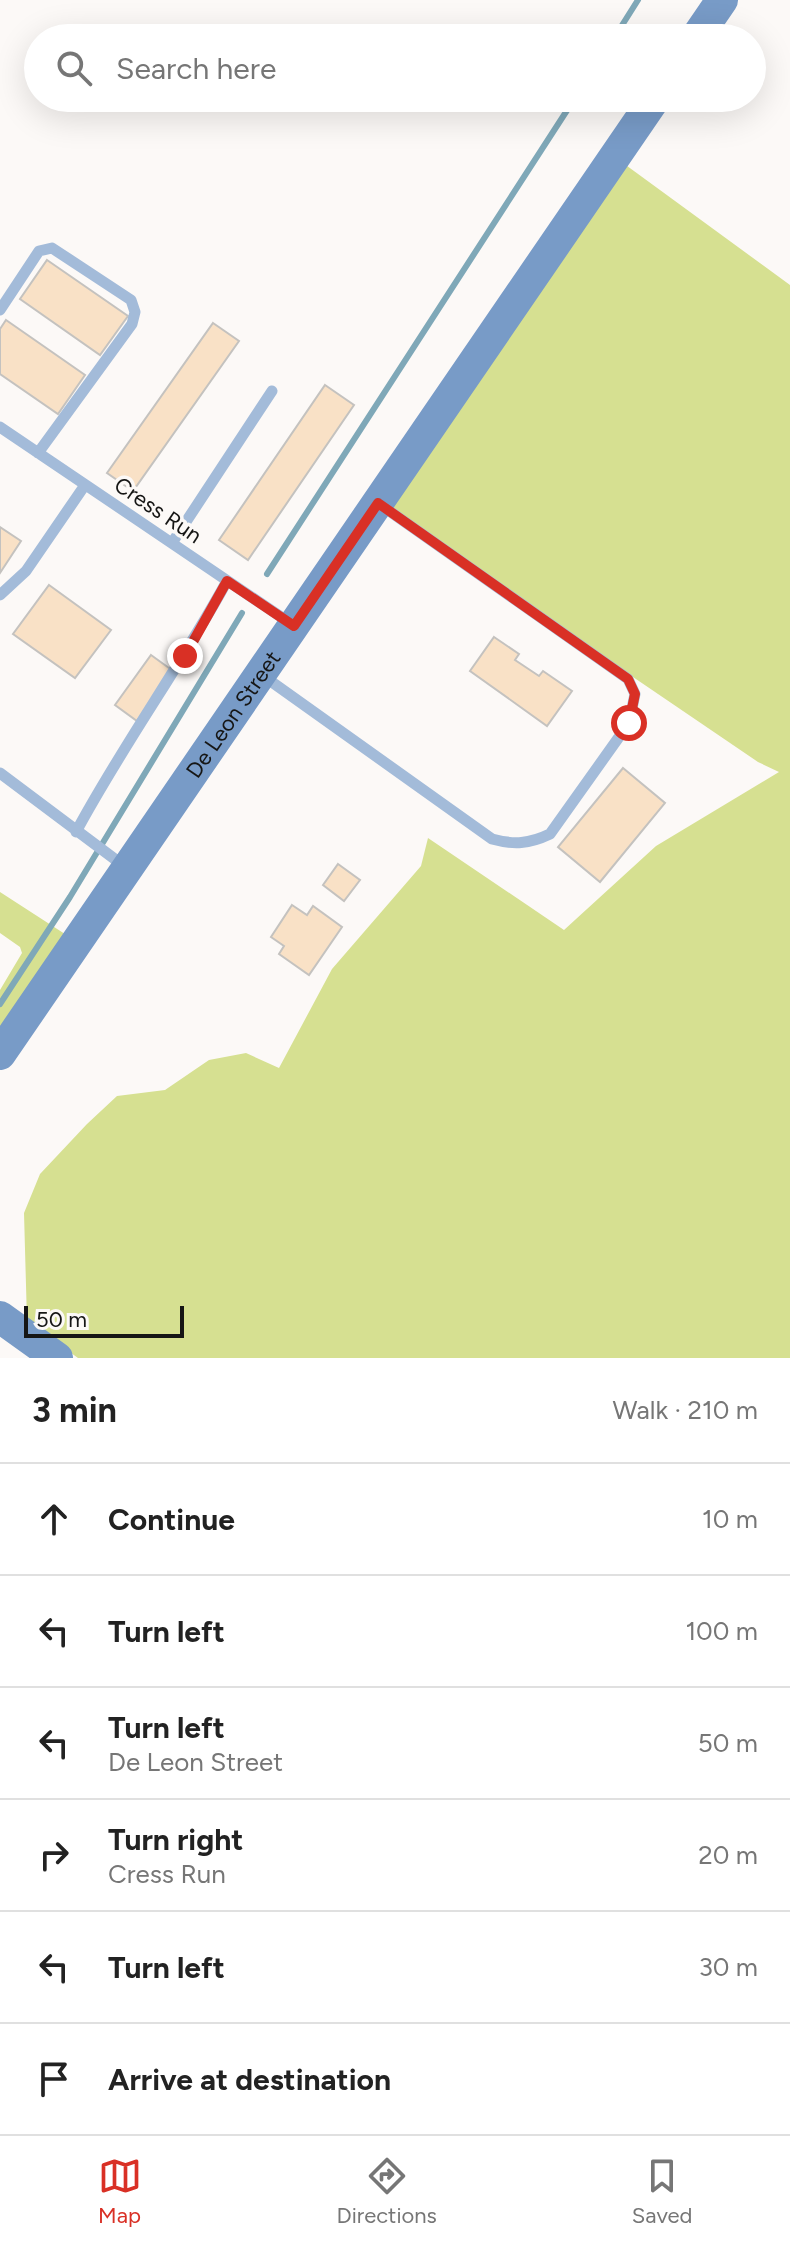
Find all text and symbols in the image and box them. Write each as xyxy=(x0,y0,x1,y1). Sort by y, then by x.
search box xyxy=(24,24,766,112)
icon: search xyxy=(52,46,96,90)
text: Search here xyxy=(116,50,276,87)
street label: Cress Run xyxy=(109,471,207,549)
route end xyxy=(167,638,203,674)
street label: De Leon Street xyxy=(180,645,286,783)
route start xyxy=(611,705,647,741)
scale bar xyxy=(24,1302,184,1338)
text: 50 m xyxy=(36,1306,87,1333)
text: 3 min xyxy=(32,1390,117,1431)
text: Walk · 210 m xyxy=(613,1394,758,1426)
icon: ahead xyxy=(32,1497,76,1541)
text: Continue xyxy=(108,1501,235,1538)
text: 10 m xyxy=(702,1503,758,1535)
icon: left xyxy=(32,1609,76,1653)
text: Turn left xyxy=(108,1613,225,1650)
text: 100 m xyxy=(685,1615,758,1647)
text: Turn left xyxy=(108,1709,225,1746)
icon: left xyxy=(32,1721,76,1765)
text: 50 m xyxy=(698,1727,758,1759)
text: De Leon Street xyxy=(108,1746,283,1778)
text: Turn right xyxy=(108,1821,243,1858)
icon: right xyxy=(32,1833,76,1877)
text: 20 m xyxy=(698,1839,758,1871)
text: Cress Run xyxy=(108,1858,226,1890)
icon: left xyxy=(32,1945,76,1989)
text: Turn left xyxy=(108,1949,225,1986)
text: 30 m xyxy=(699,1951,758,1983)
icon: arrive xyxy=(32,2057,76,2101)
text: Arrive at destination xyxy=(108,2061,391,2098)
tab: Map xyxy=(98,2154,142,2229)
tab: Directions xyxy=(337,2154,437,2229)
tab: Saved xyxy=(632,2154,692,2229)

